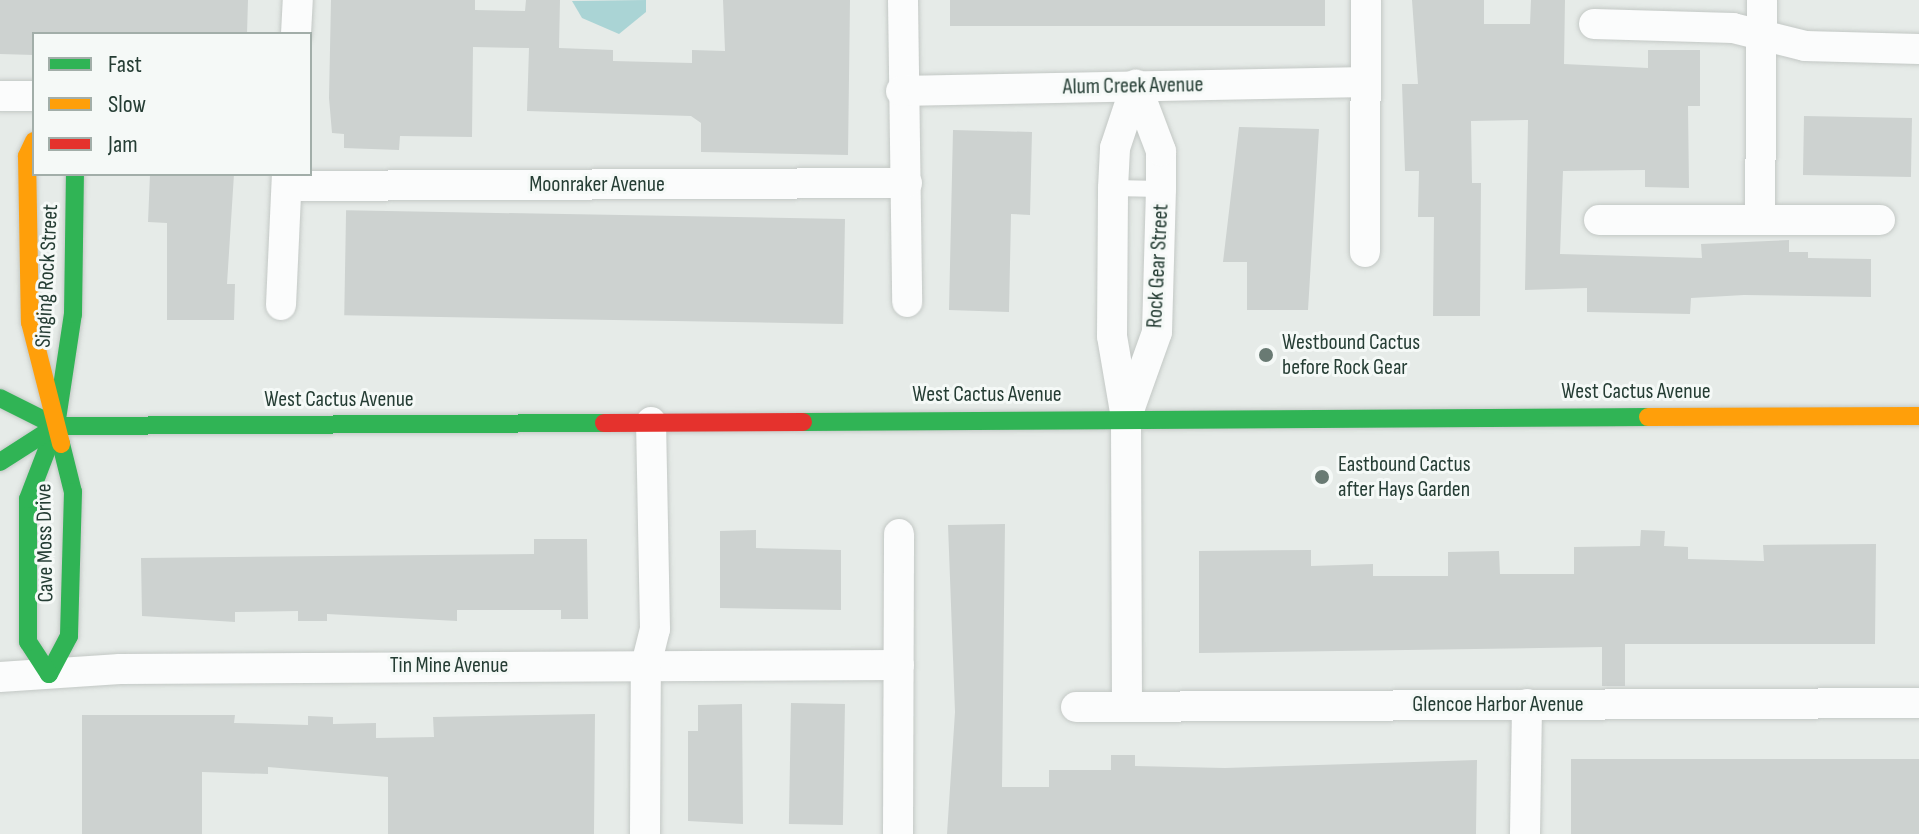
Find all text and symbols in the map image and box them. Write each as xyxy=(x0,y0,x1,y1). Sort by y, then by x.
legend xyxy=(32,32,312,176)
text: Fast xyxy=(108,50,142,79)
street label: Alum Creek Avenue xyxy=(1063,72,1203,100)
text: Slow xyxy=(108,90,146,119)
text: Jam xyxy=(108,130,138,159)
street label: Moonraker Avenue xyxy=(529,172,665,198)
street label: Rock Gear Street xyxy=(1142,203,1174,329)
street label: Singing Rock Street xyxy=(30,204,64,348)
place label: Westbound Cactus before Rock Gear xyxy=(1282,329,1420,380)
marker: Westbound Cactus before Rock Gear xyxy=(1257,346,1275,364)
street label: West Cactus Avenue xyxy=(1561,379,1711,405)
street label: West Cactus Avenue xyxy=(912,382,1062,408)
street label: West Cactus Avenue xyxy=(264,387,414,413)
place label: Eastbound Cactus after Hays Garden xyxy=(1338,451,1471,502)
marker: Eastbound Cactus after Hays Garden xyxy=(1313,468,1331,486)
street label: Cave Moss Drive xyxy=(31,483,59,603)
street label: Tin Mine Avenue xyxy=(390,653,508,679)
street label: Glencoe Harbor Avenue xyxy=(1412,692,1584,718)

